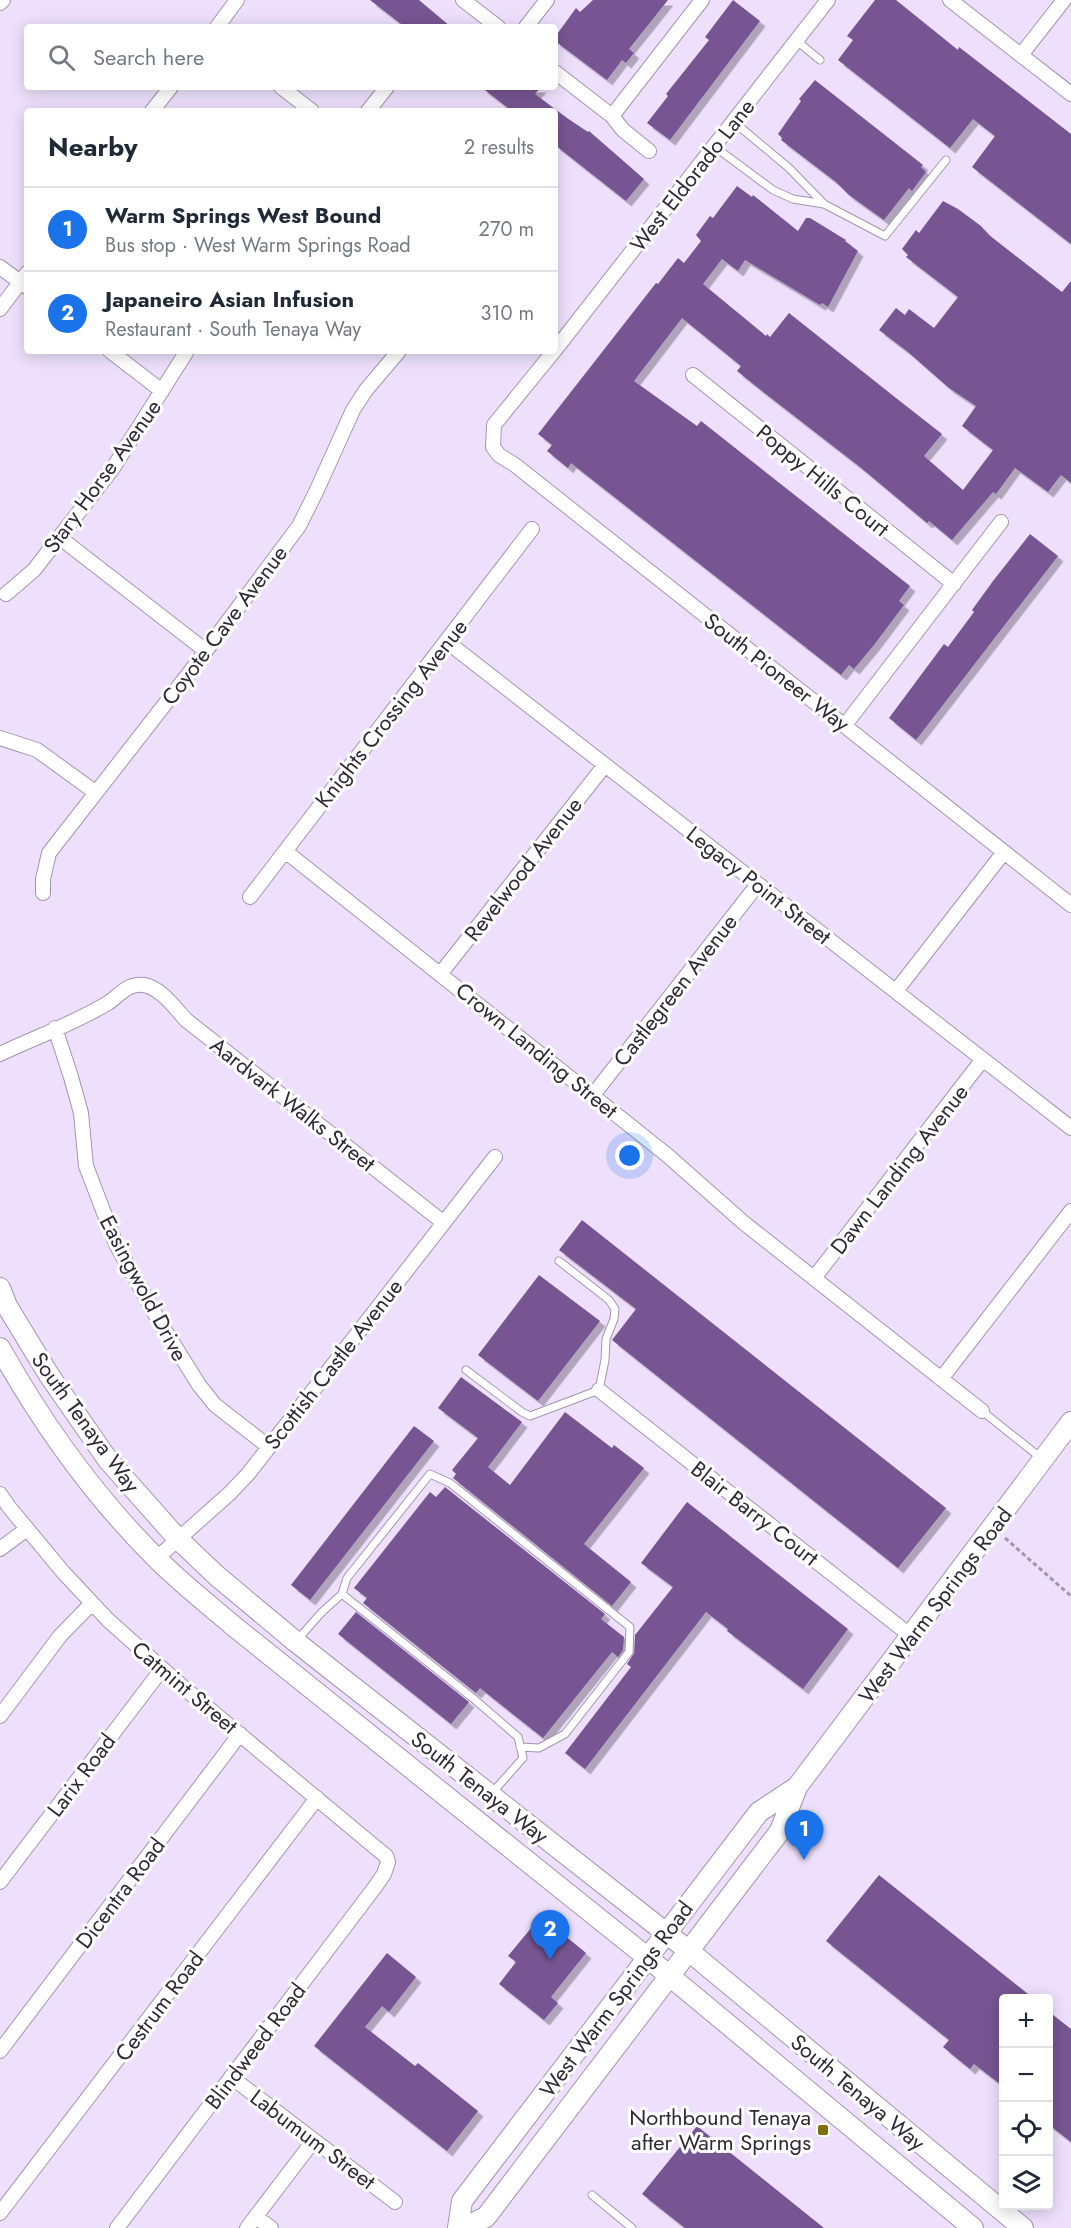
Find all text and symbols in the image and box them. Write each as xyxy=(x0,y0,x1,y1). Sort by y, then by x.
search box xyxy=(24,24,558,90)
icon: search xyxy=(45,41,78,74)
text: Search here xyxy=(93,41,204,73)
street label: West Eldorado Lane xyxy=(622,92,762,258)
text: Nearby xyxy=(48,128,137,166)
text: 2 results xyxy=(464,133,534,162)
text: Warm Springs West Bound xyxy=(105,199,381,231)
text: 1 xyxy=(62,215,73,244)
text: 270 m xyxy=(479,215,534,244)
text: Bus stop · West Warm Springs Road xyxy=(105,231,411,260)
text: Japaneiro Asian Infusion xyxy=(105,283,354,315)
text: 2 xyxy=(61,299,74,328)
text: 310 m xyxy=(480,299,534,328)
text: Restaurant · South Tenaya Way xyxy=(105,315,361,344)
street label: Stary Horse Avenue xyxy=(35,393,169,559)
street label: Poppy Hills Court xyxy=(750,416,897,544)
street label: Coyote Cave Avenue xyxy=(153,538,295,712)
street label: South Pioneer Way xyxy=(697,605,857,739)
street label: Knights Crossing Avenue xyxy=(307,612,475,814)
street label: Revelwood Avenue xyxy=(456,790,590,948)
street label: Legacy Point Street xyxy=(680,818,839,952)
street label: Castlegreen Avenue xyxy=(605,907,745,1073)
street label: Crown Landing Street xyxy=(449,974,626,1126)
street label: Aardvark Walks Street xyxy=(204,1029,383,1179)
street label: Dawn Landing Avenue xyxy=(822,1077,976,1261)
your location xyxy=(615,1141,644,1170)
street label: Easingwold Drive xyxy=(92,1209,196,1367)
street label: Scottish Castle Avenue xyxy=(256,1272,410,1456)
street label: South Tenaya Way xyxy=(24,1345,148,1499)
street label: Blair Barry Court xyxy=(684,1453,826,1573)
street label: West Warm Springs Road xyxy=(850,1500,1020,1710)
street label: Catmint Street xyxy=(125,1633,246,1741)
street label: South Tenaya Way xyxy=(404,1723,556,1851)
street label: Larix Road xyxy=(39,1727,123,1823)
pin: 1 xyxy=(784,1810,824,1860)
street label: Dicentra Road xyxy=(68,1831,172,1955)
street label: West Warm Springs Road xyxy=(531,1894,701,2104)
pin: 2 xyxy=(530,1910,570,1960)
street label: Cestrum Road xyxy=(107,1944,211,2068)
street label: Blindweed Road xyxy=(197,1976,313,2116)
map controls xyxy=(999,1994,1053,2210)
button: + xyxy=(999,1994,1053,2048)
street label: South Tenaya Way xyxy=(784,2026,933,2158)
button: − xyxy=(999,2048,1053,2102)
street label: Labumum Street xyxy=(244,2081,383,2197)
place label: Northbound Tenaya after Warm Springs xyxy=(629,2101,811,2158)
button: locate xyxy=(999,2102,1053,2156)
marker: Northbound Tenaya after Warm Springs xyxy=(816,2123,830,2137)
button: layers xyxy=(999,2156,1053,2210)

